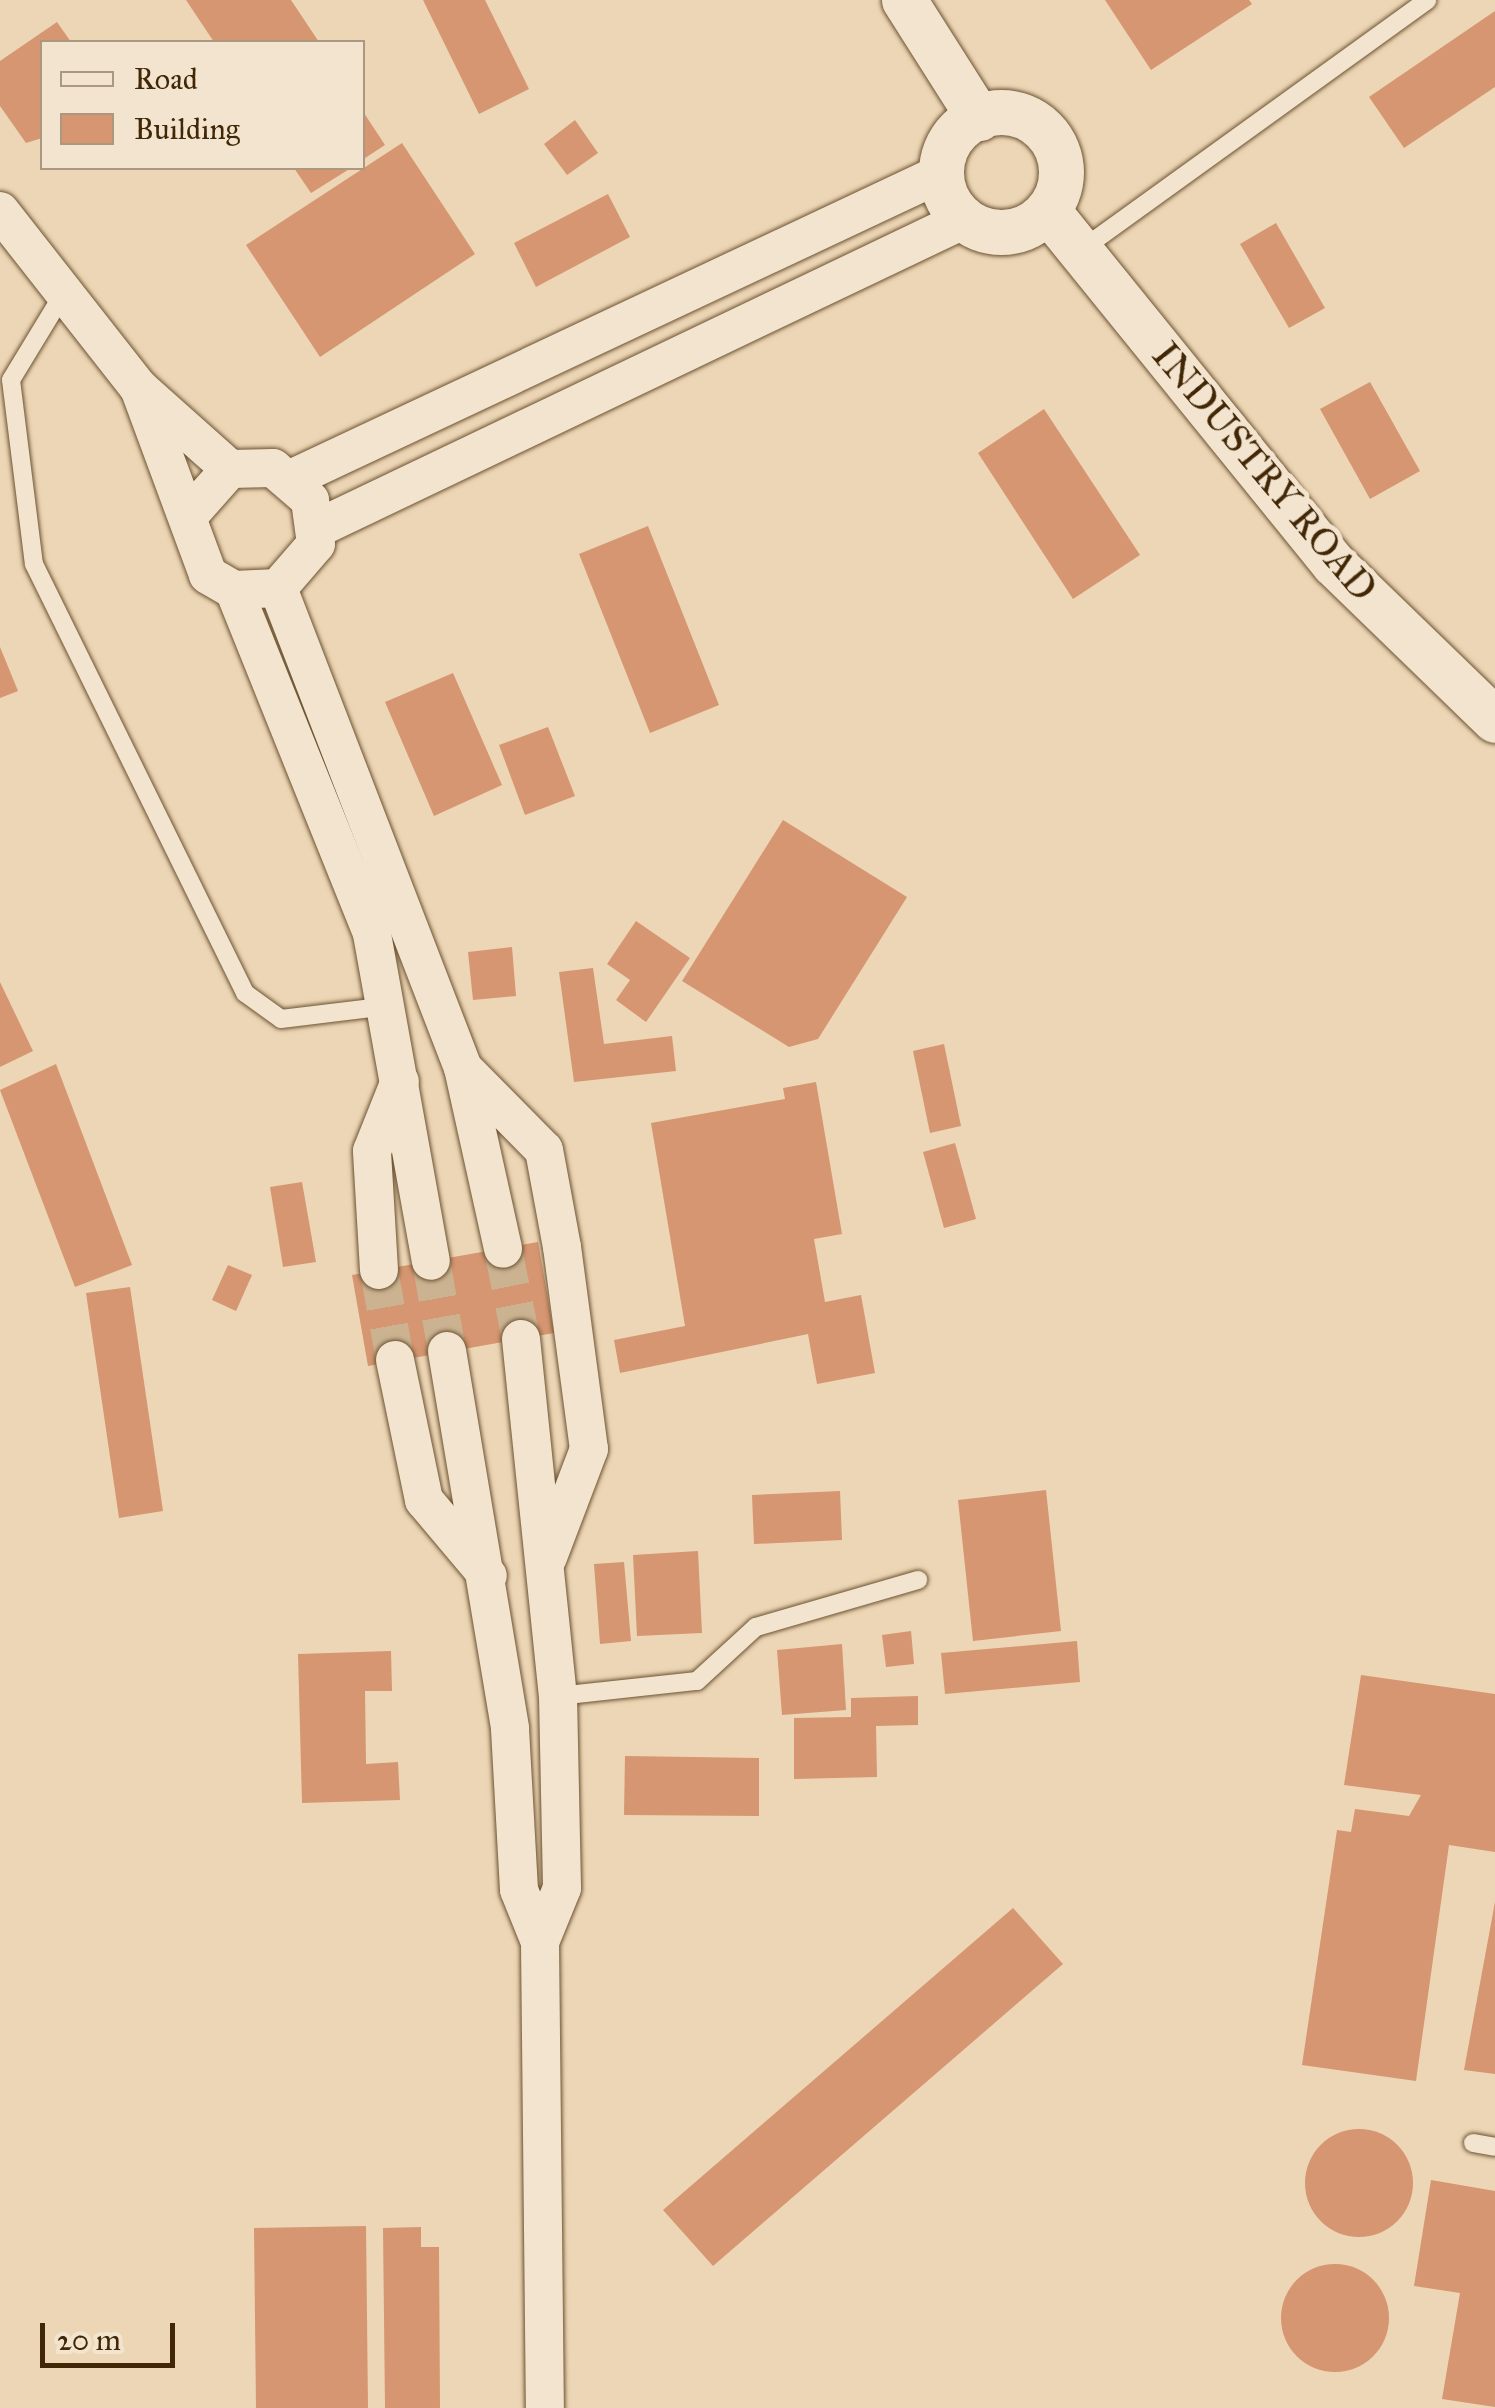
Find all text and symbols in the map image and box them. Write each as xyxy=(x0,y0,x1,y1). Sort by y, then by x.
legend xyxy=(40,40,365,170)
text: Road xyxy=(134,61,198,97)
text: Building xyxy=(134,111,240,147)
street label: INDUSTRY ROAD xyxy=(1142,333,1386,611)
scale bar xyxy=(45,2303,180,2365)
text: 20 m xyxy=(57,2322,121,2358)

